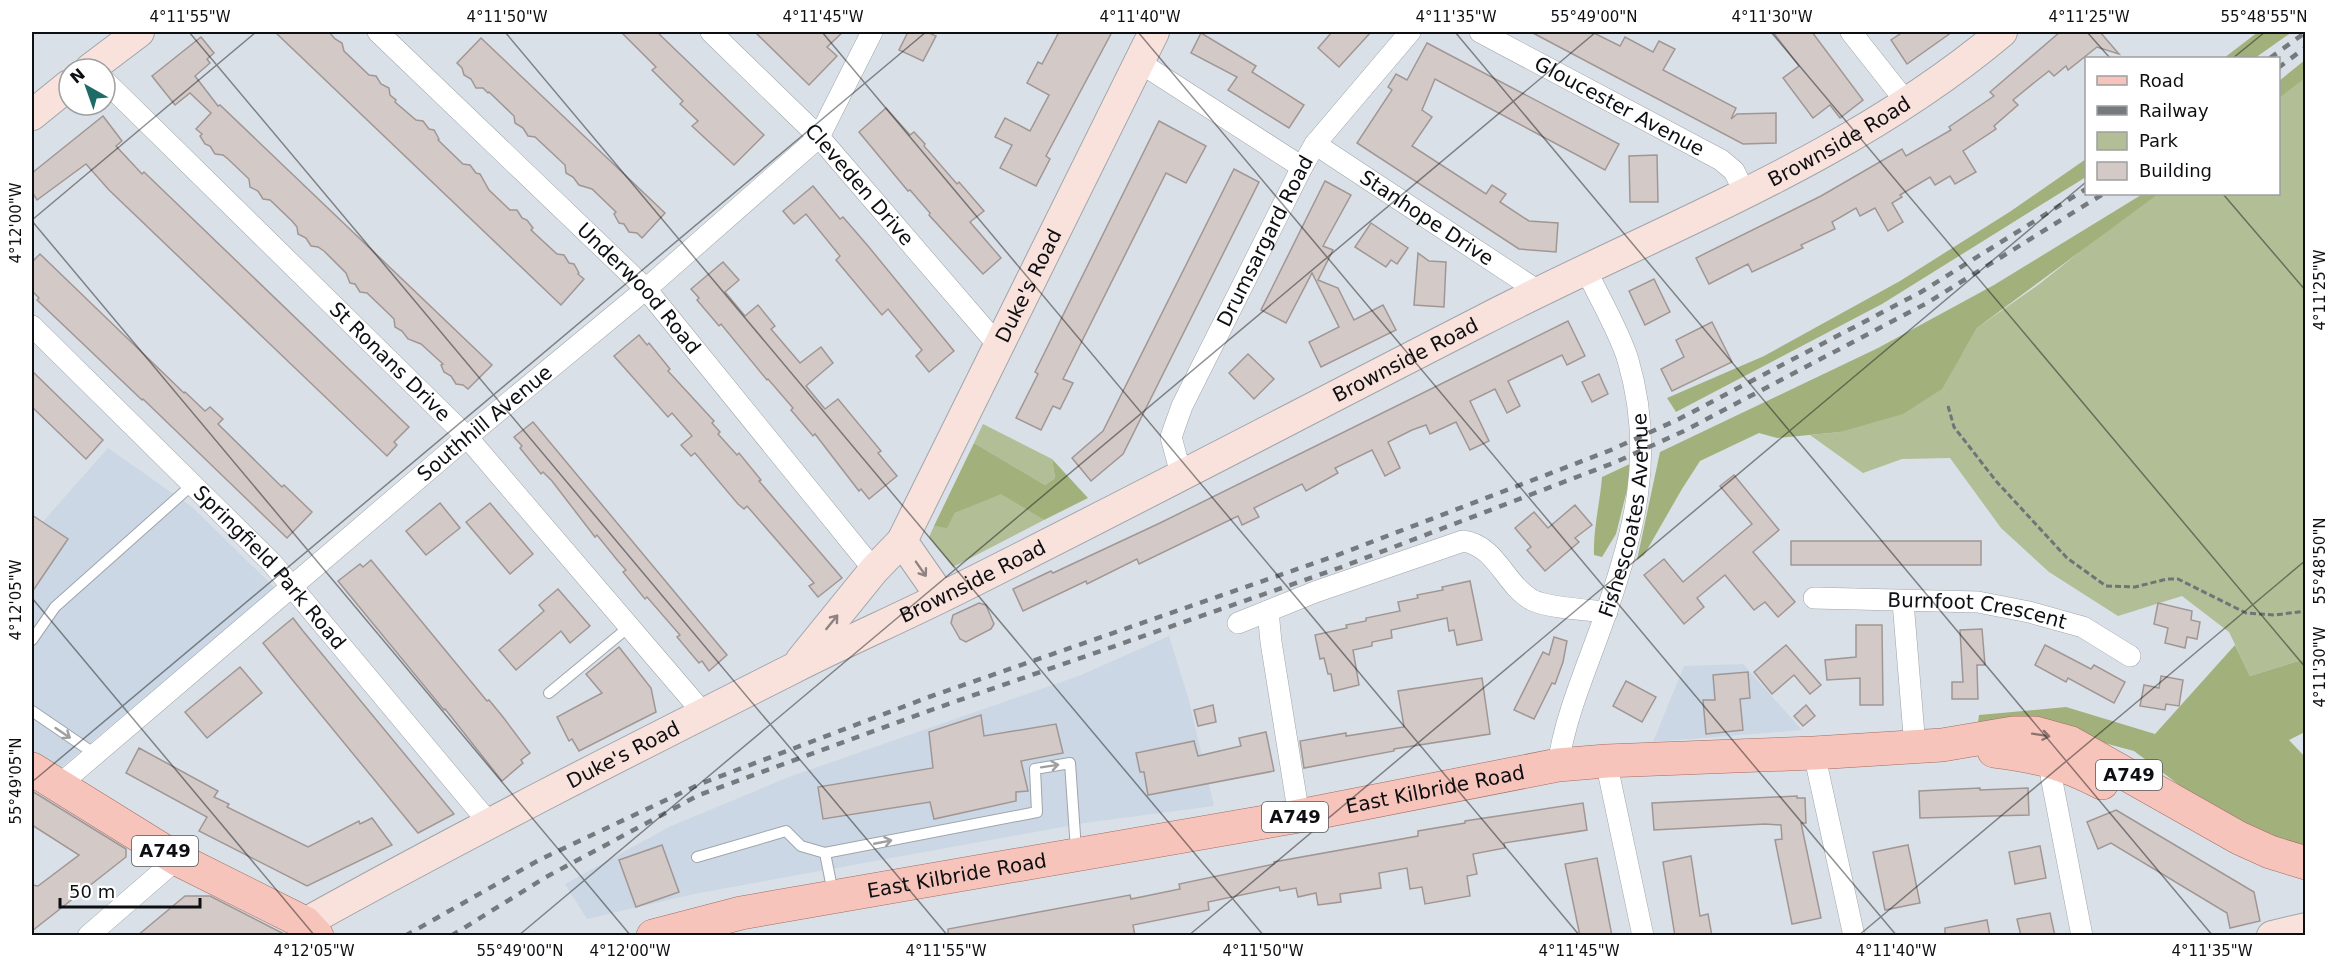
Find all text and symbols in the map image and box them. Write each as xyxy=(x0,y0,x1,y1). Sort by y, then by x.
text: 4°11'55"W xyxy=(149,8,231,26)
text: 4°11'50"W xyxy=(466,8,548,26)
text: 4°11'45"W xyxy=(782,8,864,26)
text: 4°11'40"W xyxy=(1099,8,1181,26)
text: 4°11'35"W xyxy=(1415,8,1497,26)
text: 55°49'00"N xyxy=(1550,8,1638,26)
text: 4°11'30"W xyxy=(1731,8,1813,26)
text: 4°11'25"W xyxy=(2048,8,2130,26)
text: 55°48'55"N xyxy=(2220,8,2308,26)
street label: Gloucester Avenue xyxy=(1531,51,1709,161)
north arrow xyxy=(57,57,117,117)
legend xyxy=(2085,57,2280,195)
text: N xyxy=(66,64,89,87)
text: Road xyxy=(2139,70,2184,91)
street label: Brownside Road xyxy=(1764,91,1915,192)
text: Railway xyxy=(2139,100,2209,121)
street label: Cleveden Drive xyxy=(800,118,919,250)
text: Park xyxy=(2139,130,2178,151)
street label: Drumsargard Road xyxy=(1212,151,1318,330)
text: Building xyxy=(2139,160,2212,181)
street label: Stanhope Drive xyxy=(1355,165,1498,270)
text: 4°12'00"W xyxy=(7,182,25,264)
street label: Underwood Road xyxy=(572,218,706,359)
street label: Duke's Road xyxy=(990,225,1067,347)
text: 4°11'25"W xyxy=(2311,249,2329,331)
street label: St Ronans Drive xyxy=(325,297,456,426)
street label: Brownside Road xyxy=(1328,313,1482,407)
street label: Southhill Avenue xyxy=(412,360,557,486)
street label: Fishescoates Avenue xyxy=(1593,412,1653,620)
street label: Springfield Park Road xyxy=(189,480,351,654)
text: 55°48'50"N xyxy=(2311,517,2329,605)
street label: Brownside Road xyxy=(896,535,1050,628)
text: 4°12'05"W xyxy=(7,559,25,641)
one-way arrow xyxy=(915,560,927,577)
street label: Burnfoot Crescent xyxy=(1887,588,2069,634)
one-way arrow xyxy=(825,614,838,630)
text: 4°11'30"W xyxy=(2311,626,2329,708)
street label: Duke's Road xyxy=(563,716,684,793)
one-way arrow xyxy=(55,727,71,739)
one-way arrow xyxy=(2031,730,2050,741)
text: 55°49'05"N xyxy=(7,737,25,825)
street label: East Kilbride Road xyxy=(1344,760,1527,819)
road number: A749 xyxy=(2096,760,2162,790)
one-way arrow xyxy=(1040,761,1060,772)
road number: A749 xyxy=(1262,802,1328,832)
road number: A749 xyxy=(132,836,198,866)
one-way arrow xyxy=(872,836,892,847)
street label: East Kilbride Road xyxy=(865,848,1048,903)
scale bar xyxy=(60,871,200,909)
text: 50 m xyxy=(69,881,115,902)
text: 4°12'05"W xyxy=(273,942,355,960)
text: 55°49'00"N xyxy=(476,942,564,960)
text: 4°12'00"W xyxy=(589,942,671,960)
text: 4°11'55"W xyxy=(905,942,987,960)
text: 4°11'50"W xyxy=(1222,942,1304,960)
text: 4°11'45"W xyxy=(1538,942,1620,960)
text: 4°11'40"W xyxy=(1855,942,1937,960)
text: 4°11'35"W xyxy=(2171,942,2253,960)

